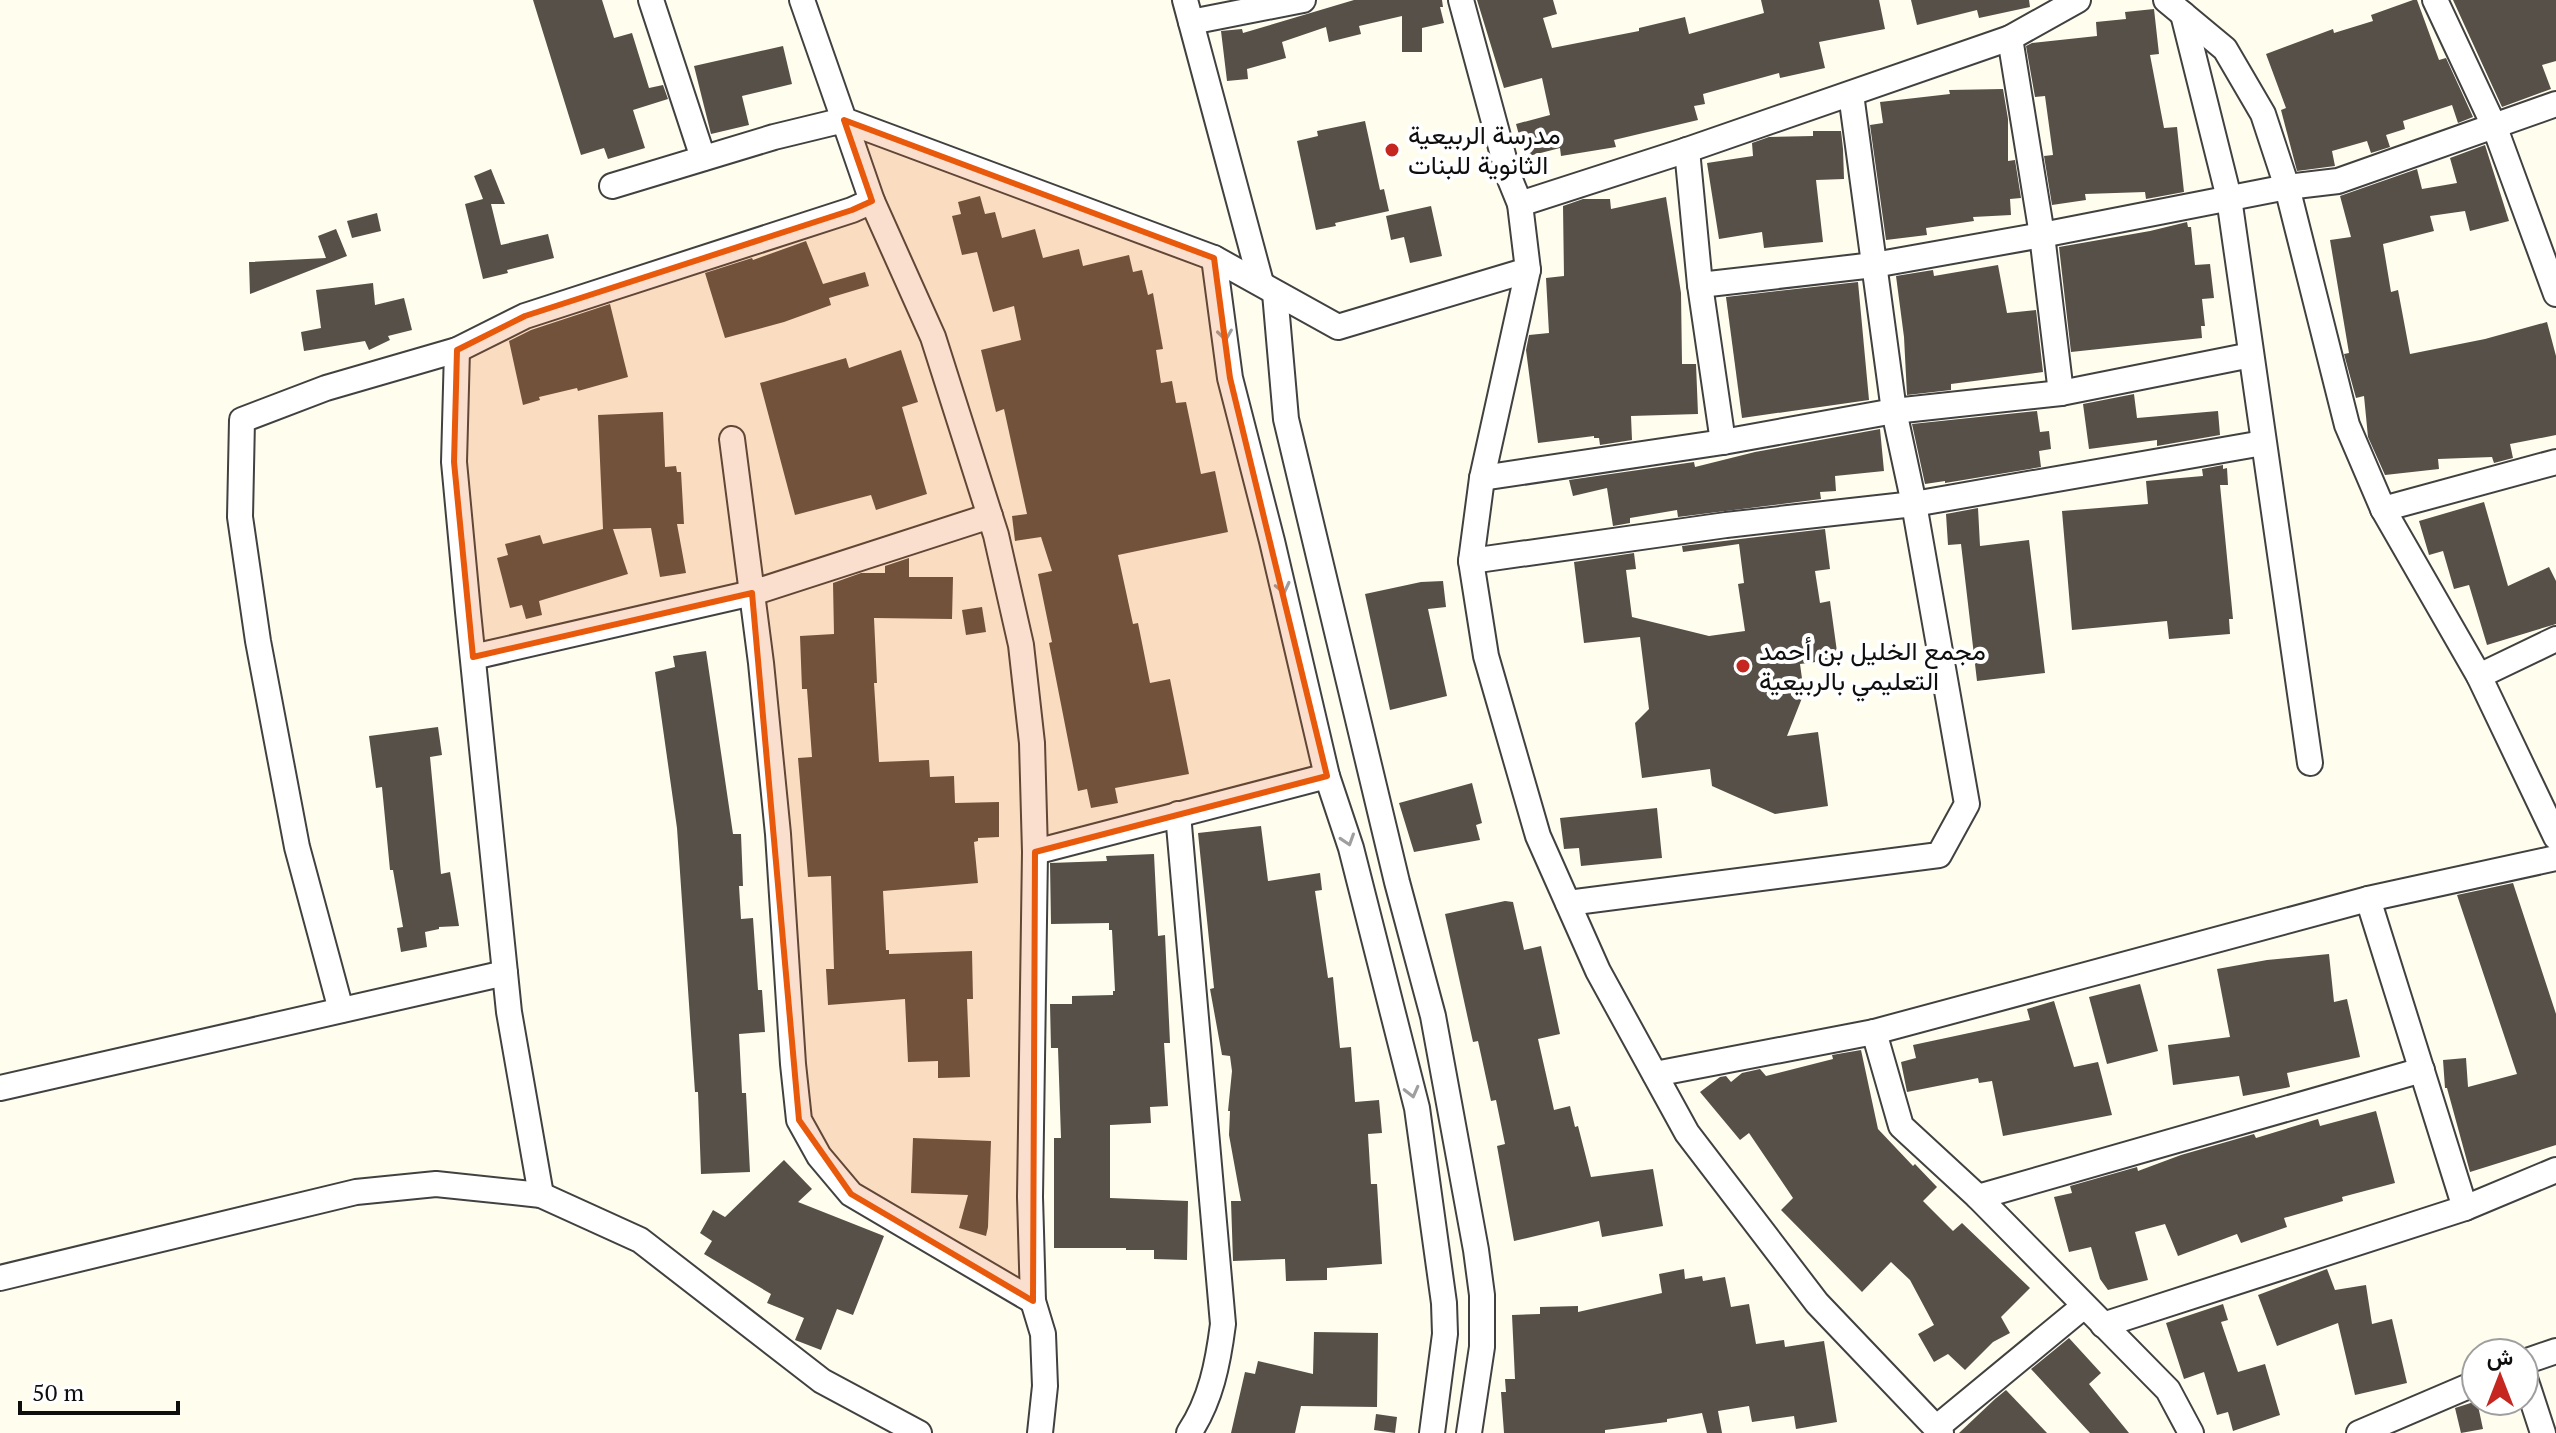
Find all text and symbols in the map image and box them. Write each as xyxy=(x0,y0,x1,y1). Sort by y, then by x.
place label: مدرسة الربيعية الثانوية للبنات xyxy=(1408,117,1561,181)
marker: مدرسة الربيعية الثانوية للبنات xyxy=(1383,141,1401,159)
one-way arrow xyxy=(1216,329,1233,342)
one-way arrow xyxy=(1274,581,1291,595)
place label: مجمع الخليل بن أحمد التعليمي بالربيعية xyxy=(1759,633,1986,702)
marker: مجمع الخليل بن أحمد التعليمي بالربيعية xyxy=(1734,657,1752,675)
one-way arrow xyxy=(1339,833,1355,846)
one-way arrow xyxy=(1403,1084,1420,1098)
north arrow xyxy=(2460,1337,2540,1417)
text: ش xyxy=(2487,1342,2513,1371)
scale bar xyxy=(20,1365,178,1415)
text: 50 m xyxy=(32,1376,84,1408)

